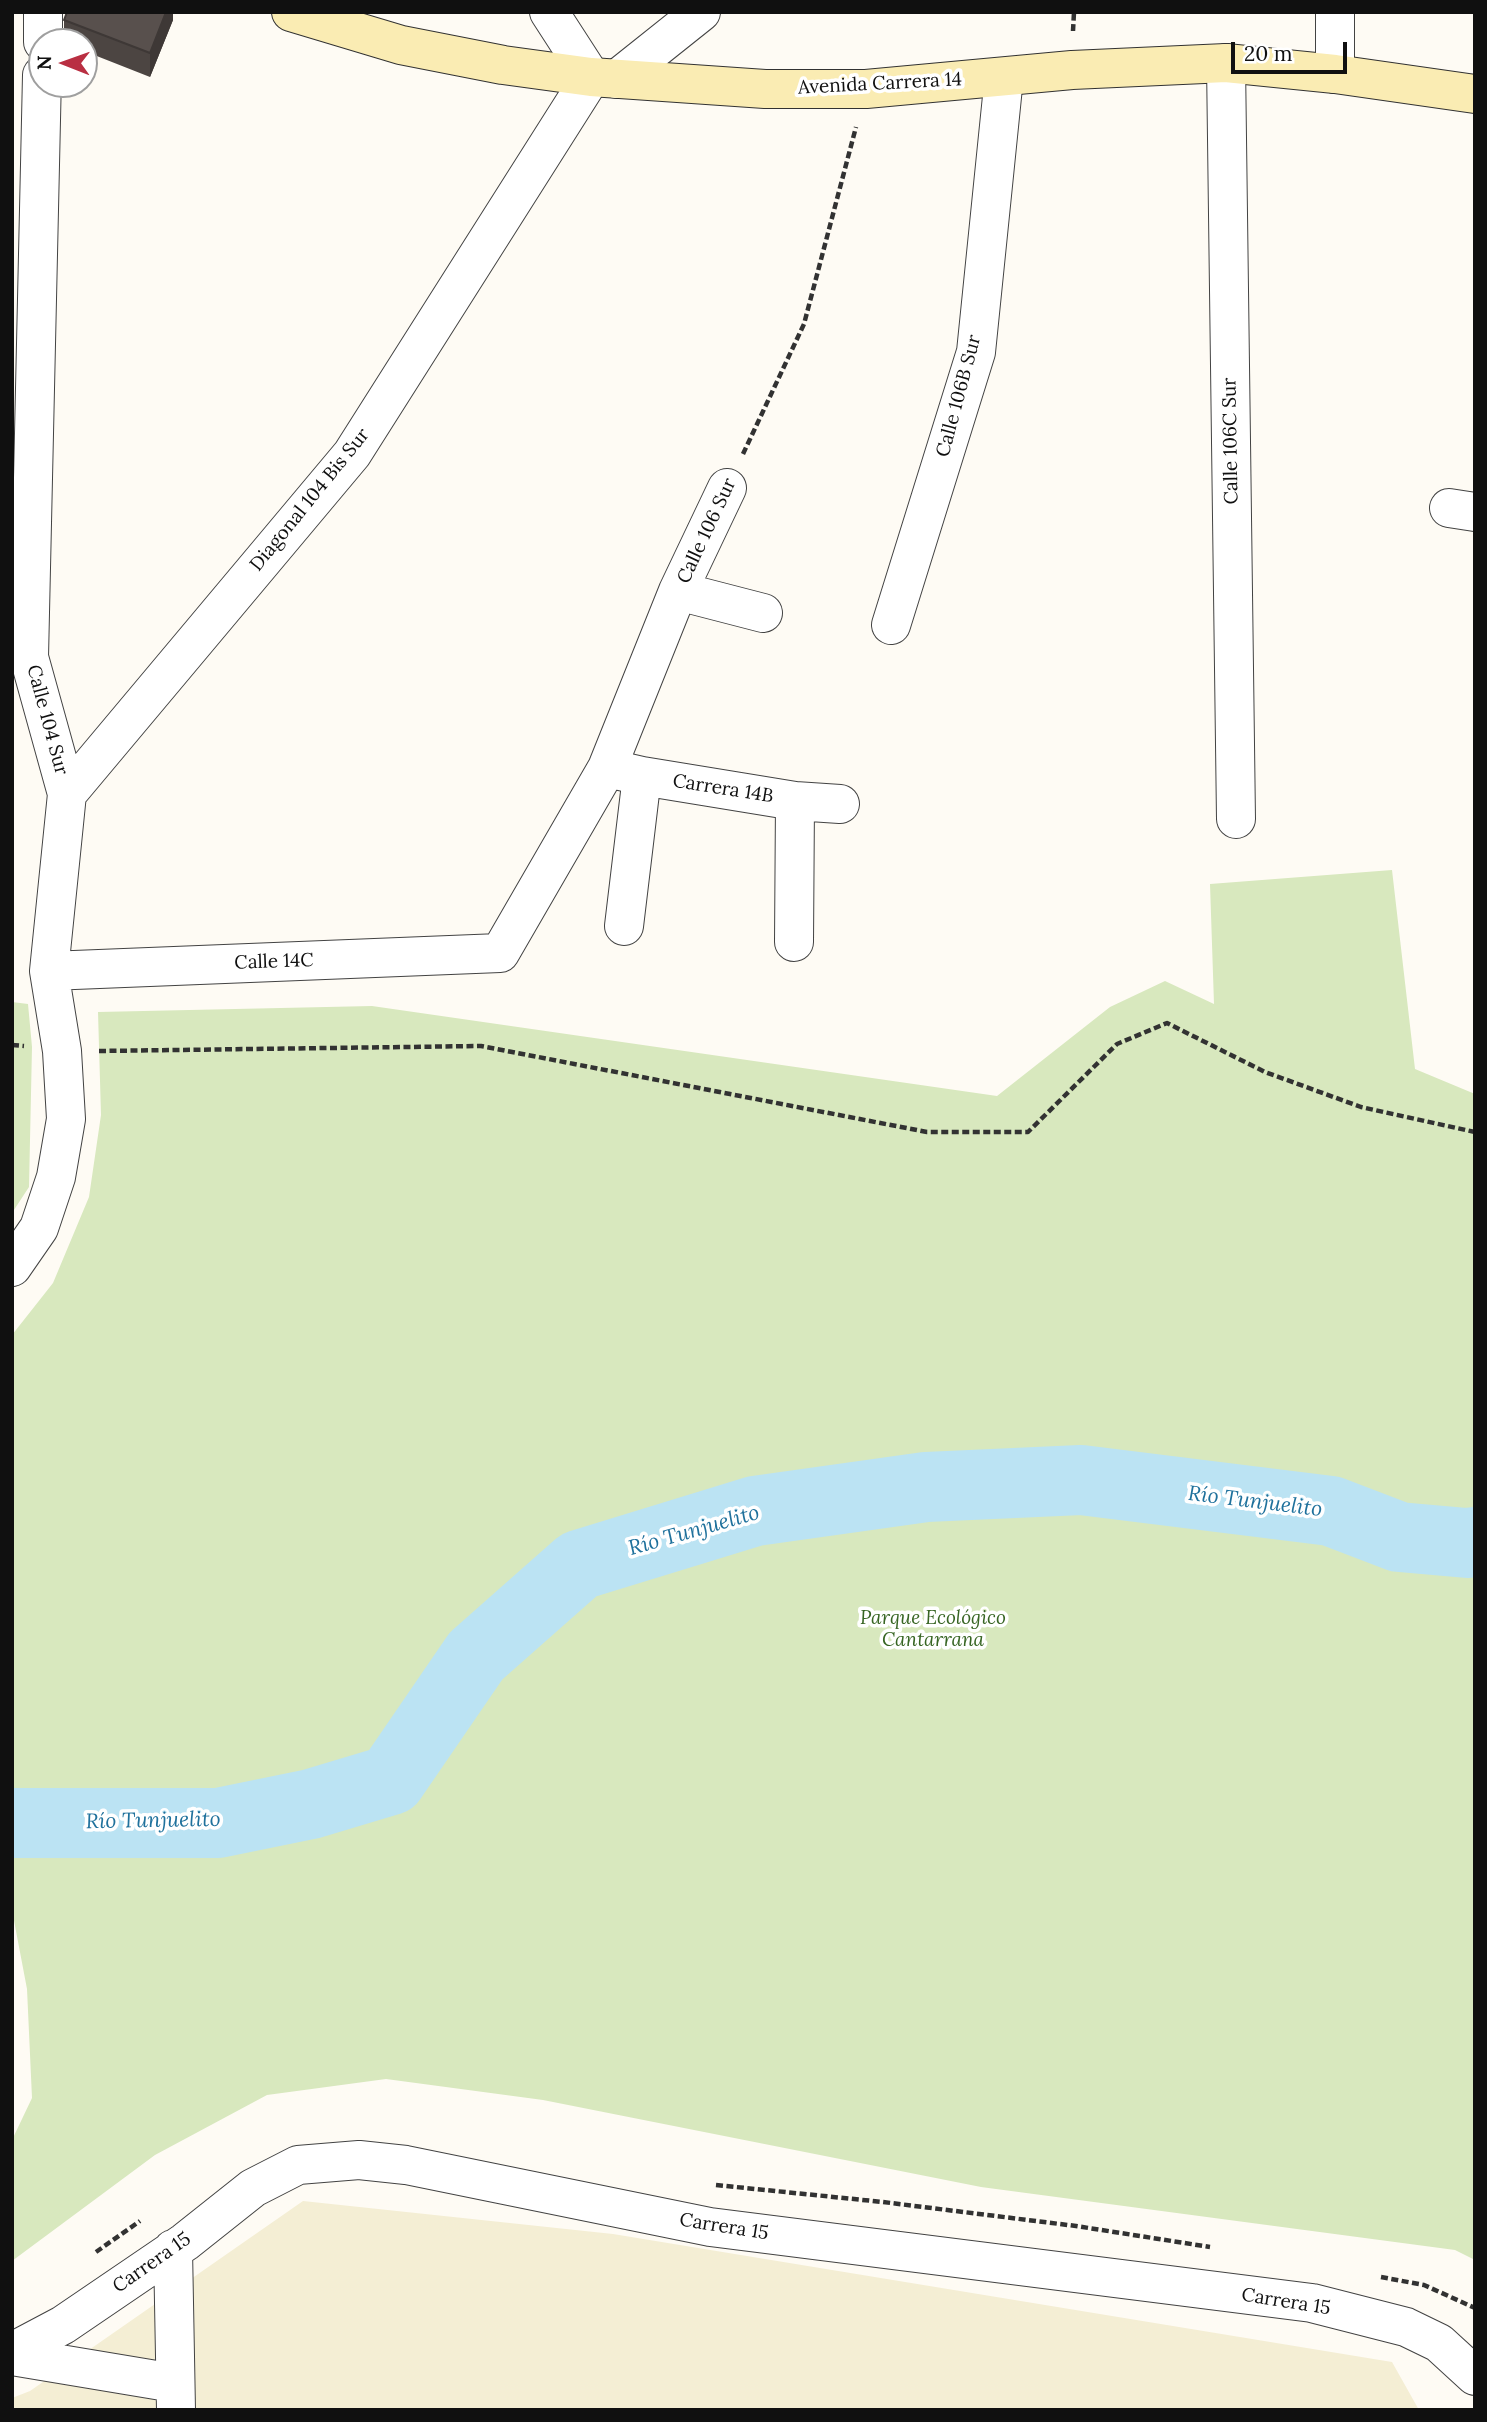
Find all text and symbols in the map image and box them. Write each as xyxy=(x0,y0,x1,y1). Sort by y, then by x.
north arrow xyxy=(28,28,98,98)
scale bar xyxy=(1235,28,1350,72)
text: 20 m xyxy=(1244,40,1293,67)
text: N xyxy=(32,55,56,70)
street label: Avenida Carrera 14 xyxy=(797,68,963,100)
street label: Calle 106B Sur xyxy=(932,332,986,460)
street label: Calle 106C Sur xyxy=(1218,377,1244,505)
street label: Diagonal 104 Bis Sur xyxy=(245,424,375,576)
street label: Calle 106 Sur xyxy=(673,475,741,587)
street label: Calle 104 Sur xyxy=(21,662,73,778)
street label: Carrera 14B xyxy=(671,770,775,808)
street label: Calle 14C xyxy=(234,949,314,975)
water label: Río Tunjuelito xyxy=(1186,1481,1324,1523)
water label: Río Tunjuelito xyxy=(626,1500,762,1562)
park label: Parque Ecológico Cantarrana xyxy=(860,1608,1006,1652)
water label: Río Tunjuelito xyxy=(85,1807,221,1835)
street label: Carrera 15 xyxy=(678,2209,770,2245)
street label: Carrera 15 xyxy=(109,2228,195,2298)
street label: Carrera 15 xyxy=(1240,2284,1332,2320)

